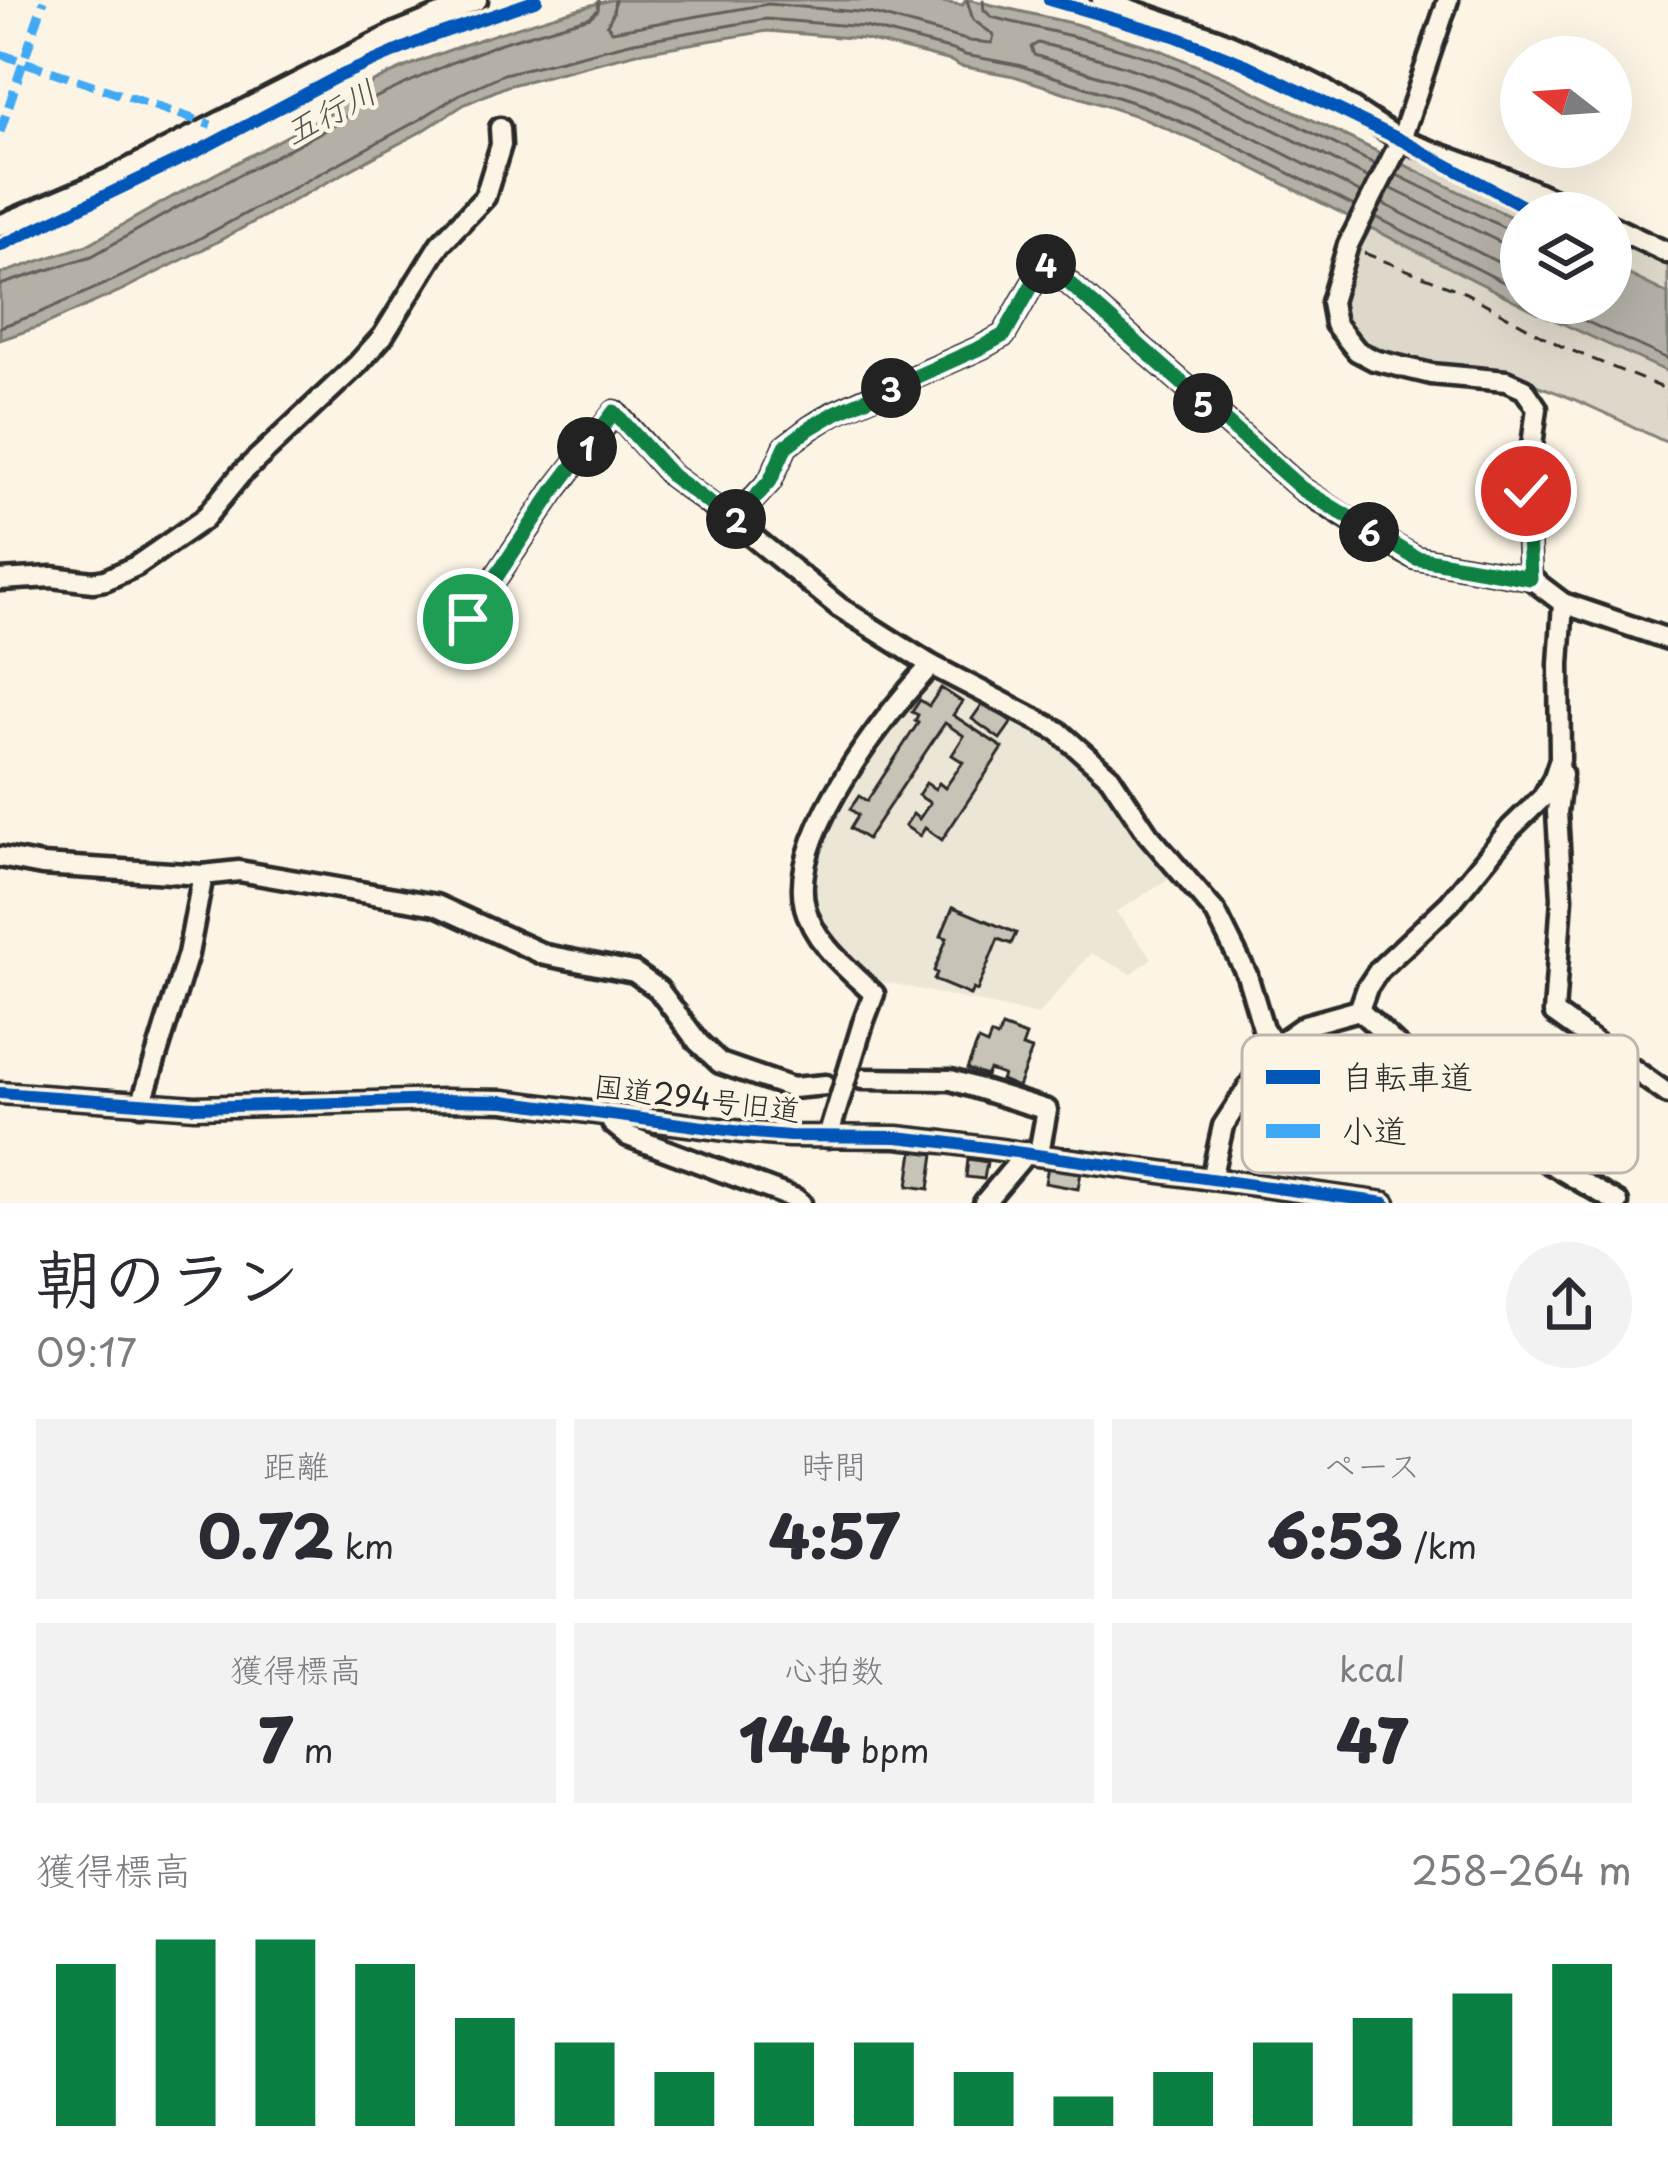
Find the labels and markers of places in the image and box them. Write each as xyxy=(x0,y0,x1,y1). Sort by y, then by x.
pin: 4 xyxy=(1016,234,1076,294)
pin: 3 xyxy=(861,358,921,418)
pin: 5 xyxy=(1173,373,1233,433)
pin: 1 xyxy=(557,417,617,477)
pin xyxy=(1475,440,1577,542)
pin: 2 xyxy=(706,489,766,549)
pin: 6 xyxy=(1339,502,1399,562)
pin xyxy=(417,568,519,670)

